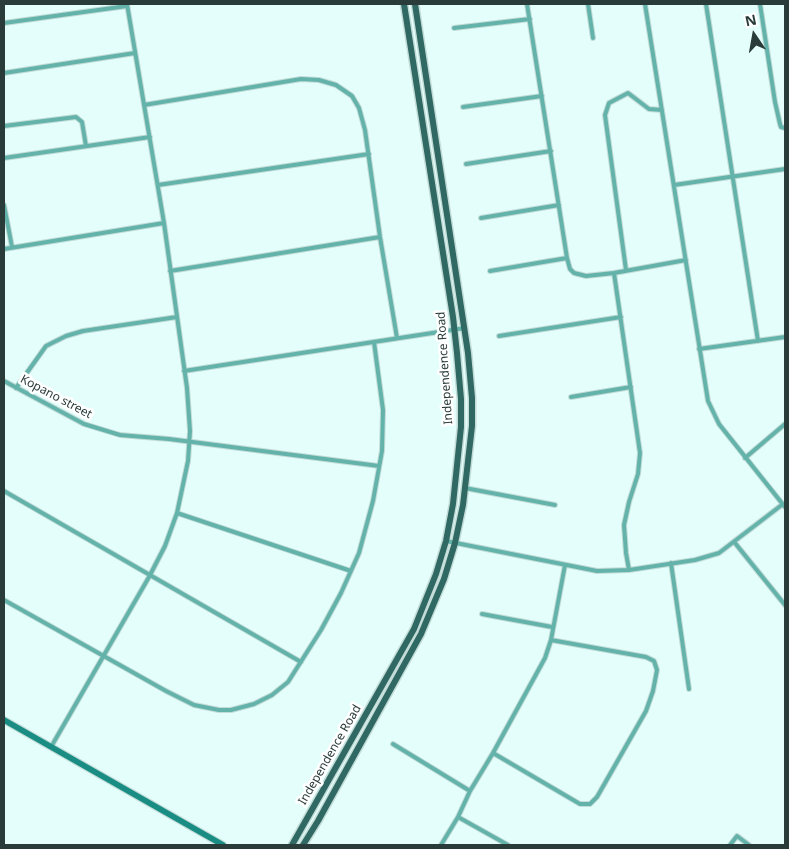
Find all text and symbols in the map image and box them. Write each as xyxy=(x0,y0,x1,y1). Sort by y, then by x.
text: N xyxy=(743,9,758,30)
north arrow xyxy=(729,10,779,60)
street label: Independence Road xyxy=(434,311,456,425)
street label: Kopano street xyxy=(18,372,94,422)
street label: Independence Road xyxy=(295,702,365,808)

